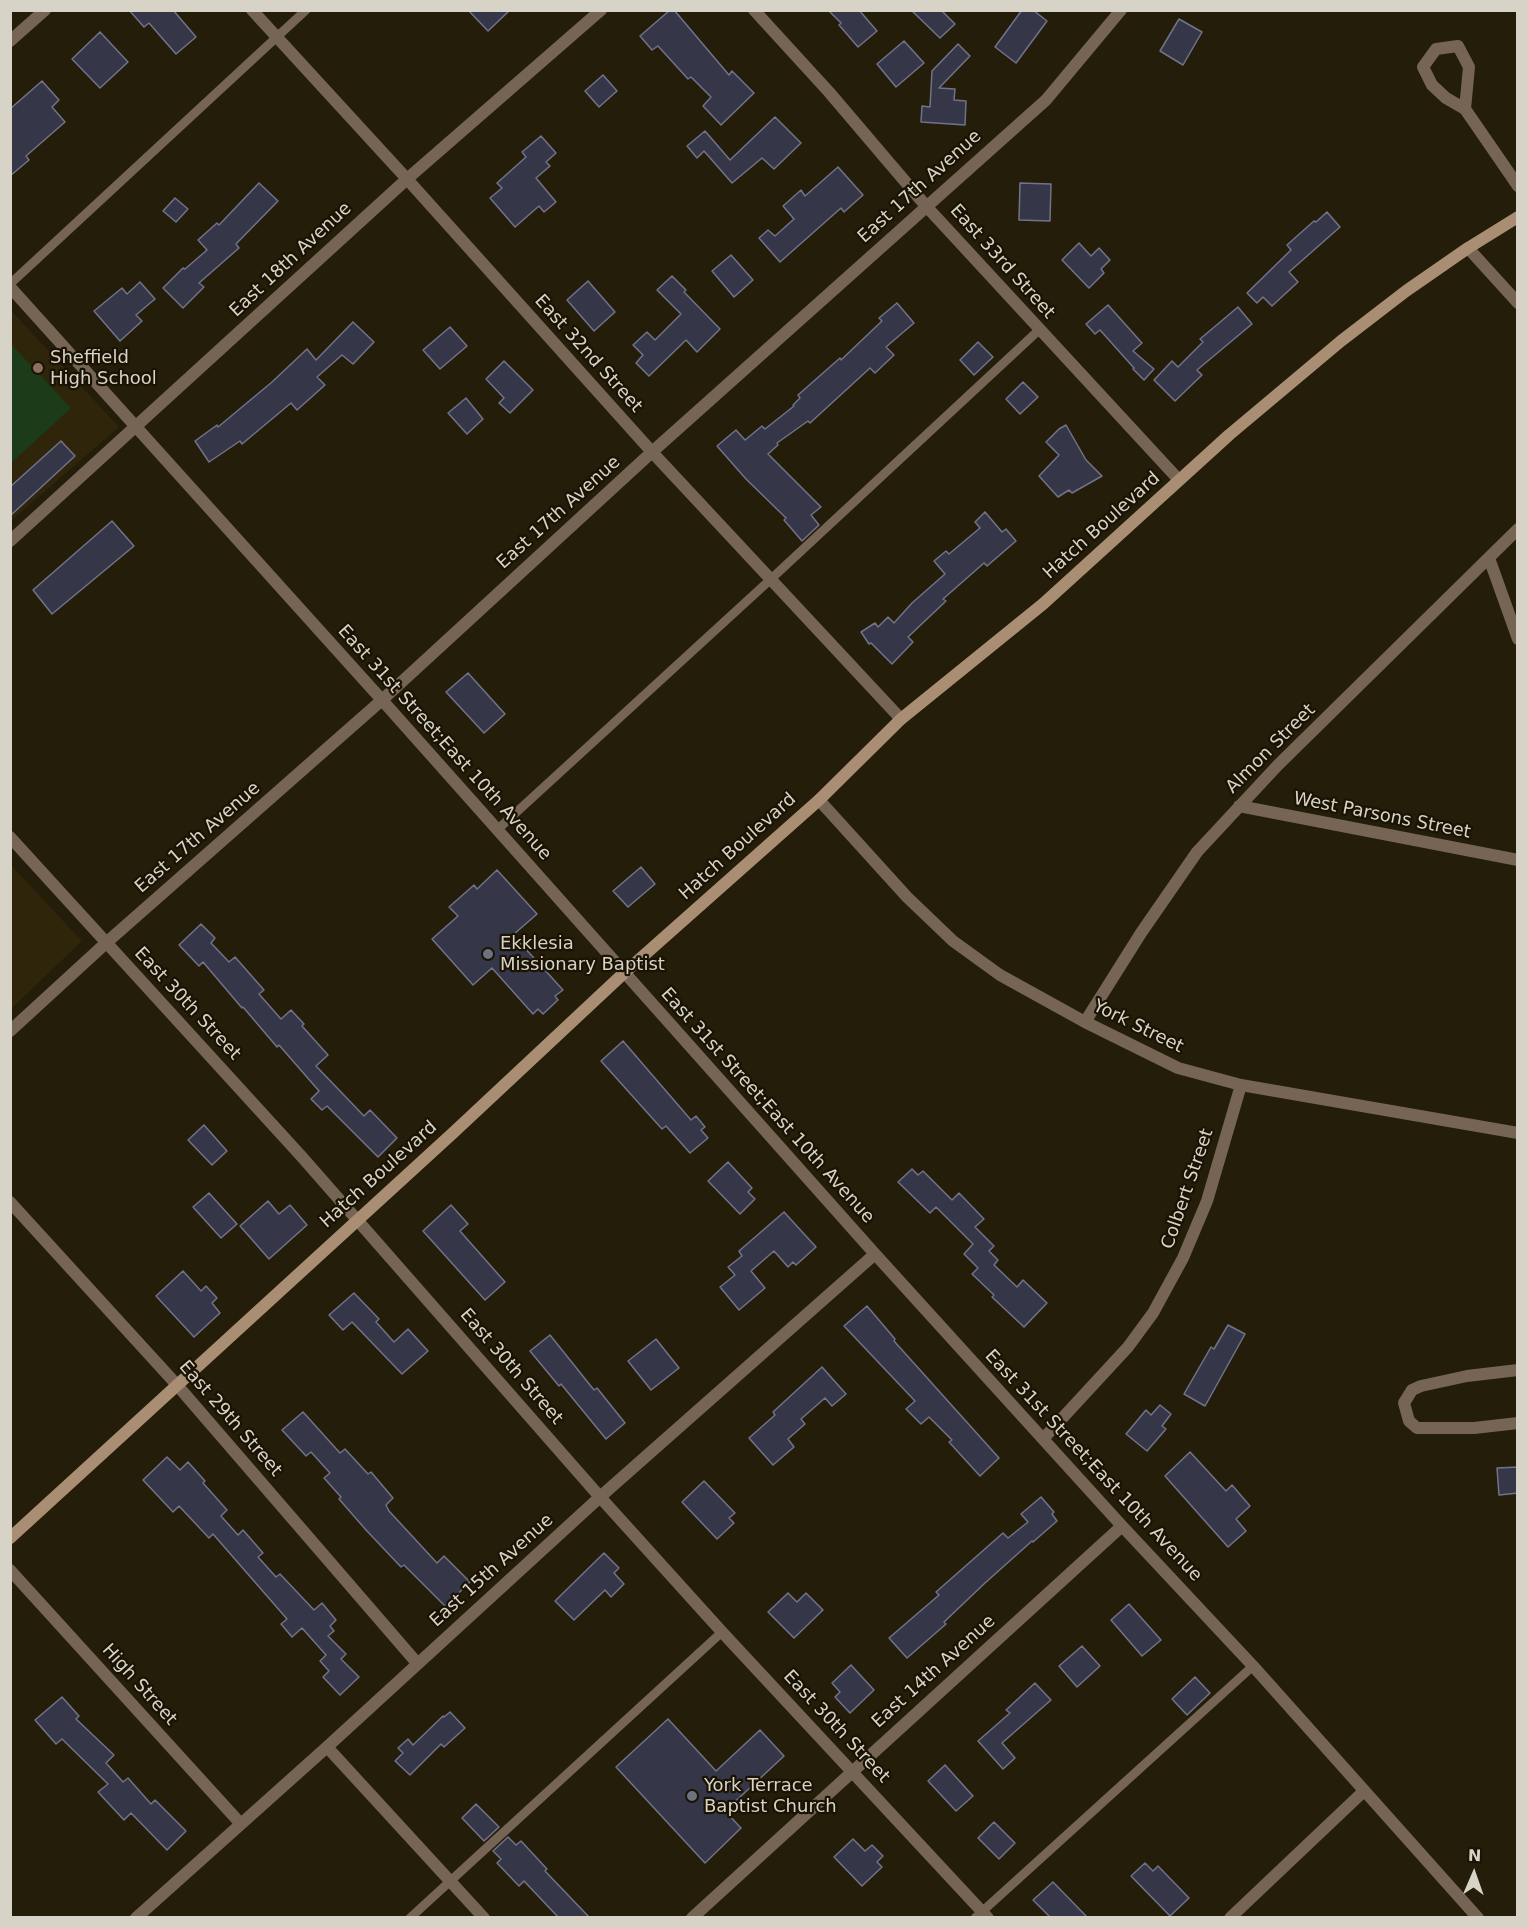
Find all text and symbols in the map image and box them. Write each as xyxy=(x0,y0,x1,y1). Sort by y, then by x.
street label: East 17th Avenue xyxy=(854,126,986,248)
street label: East 18th Avenue xyxy=(226,198,356,322)
street label: East 33rd Street xyxy=(945,200,1059,324)
street label: East 32nd Street xyxy=(530,291,646,417)
place label: Sheffield High School xyxy=(50,347,157,389)
marker: Sheffield High School xyxy=(31,361,45,375)
street label: East 17th Avenue xyxy=(493,452,625,574)
street label: Hatch Boulevard xyxy=(1039,468,1165,584)
street label: East 31st Street;East 10th Avenue xyxy=(333,621,555,865)
street label: Almon Street xyxy=(1222,700,1320,798)
street label: East 17th Avenue xyxy=(131,778,265,898)
street label: West Parsons Street xyxy=(1292,788,1472,844)
street label: Hatch Boulevard xyxy=(675,789,801,905)
place label: Ekklesia Missionary Baptist xyxy=(500,933,665,976)
street label: East 30th Street xyxy=(129,943,245,1065)
marker: Ekklesia Missionary Baptist xyxy=(481,947,495,961)
street label: East 31st Street;East 10th Avenue xyxy=(656,984,878,1228)
street label: York Street xyxy=(1089,996,1187,1058)
street label: Hatch Boulevard xyxy=(316,1117,442,1233)
street label: Colbert Street xyxy=(1157,1126,1219,1252)
street label: East 30th Street xyxy=(455,1305,567,1429)
street label: East 31st Street;East 10th Avenue xyxy=(980,1346,1206,1586)
street label: East 29th Street xyxy=(174,1357,286,1481)
street label: East 15th Avenue xyxy=(426,1510,558,1632)
street label: East 14th Avenue xyxy=(868,1611,1000,1733)
street label: High Street xyxy=(97,1640,181,1730)
street label: East 30th Street xyxy=(778,1666,894,1788)
place label: York Terrace Baptist Church xyxy=(704,1775,837,1818)
marker: York Terrace Baptist Church xyxy=(685,1789,699,1803)
north arrow xyxy=(1444,1844,1504,1904)
text: N xyxy=(1468,1846,1482,1865)

